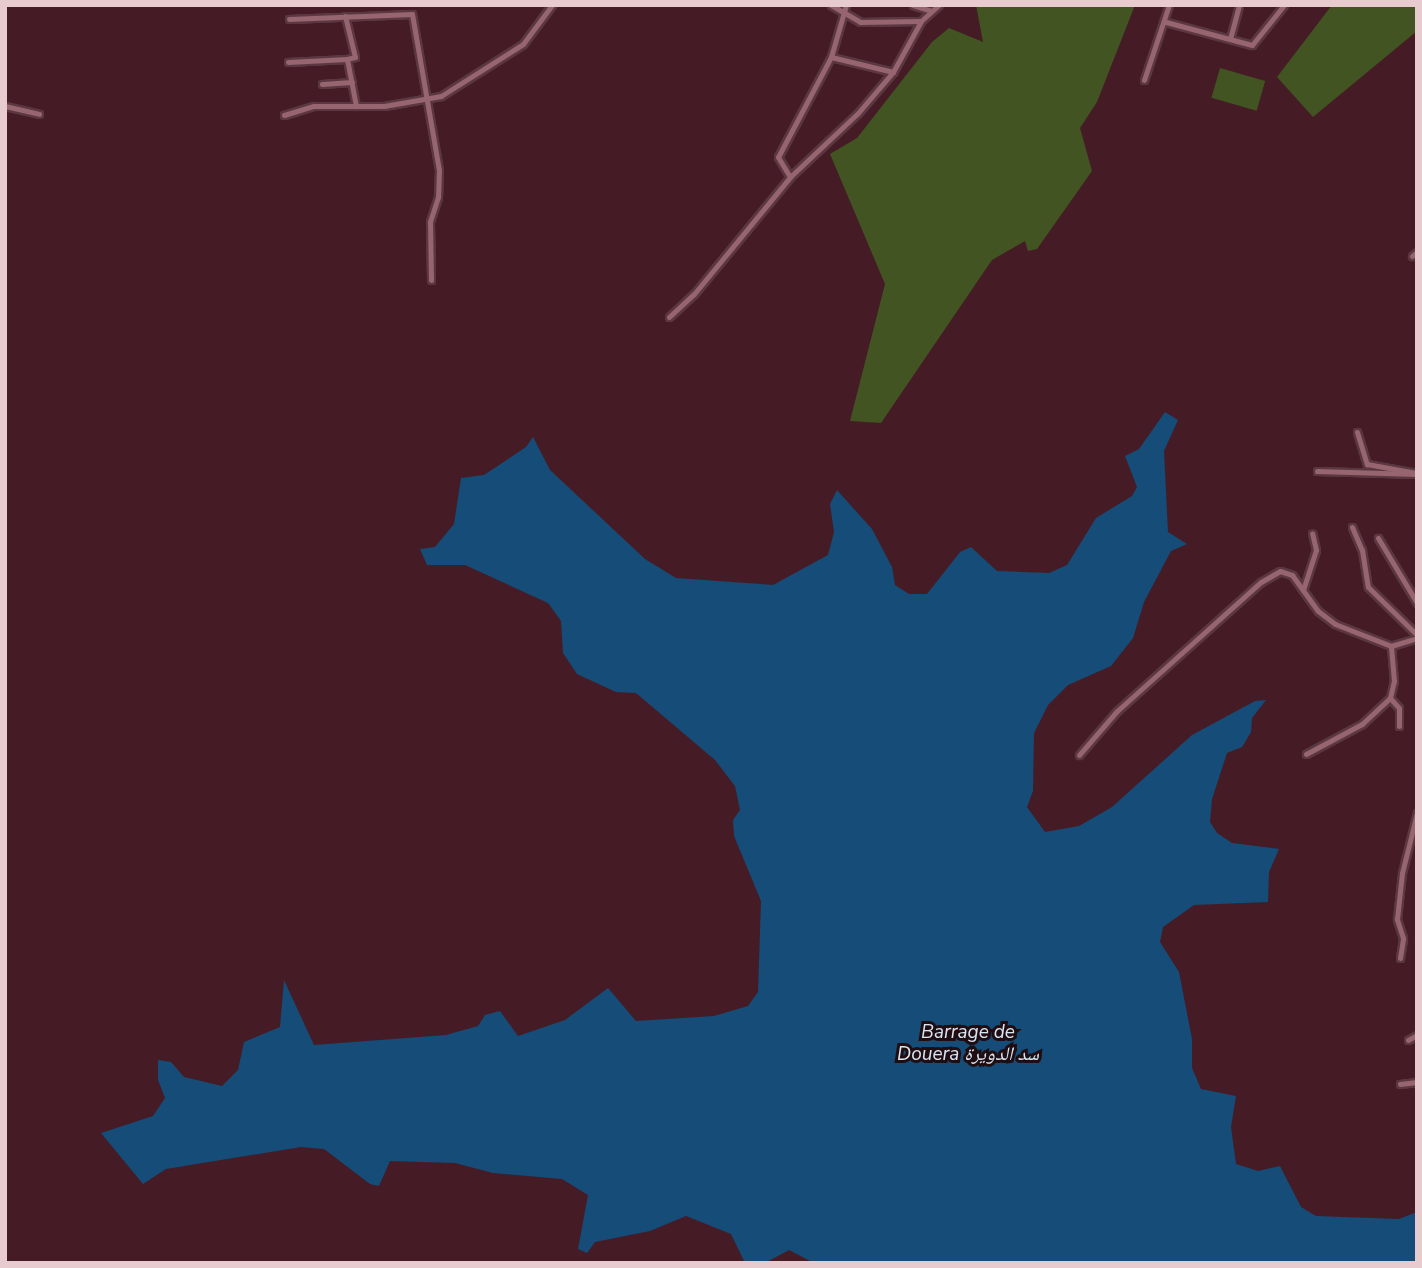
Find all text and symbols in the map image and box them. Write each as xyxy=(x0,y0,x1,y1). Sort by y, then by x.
water label: Barrage de Douera سد الدويرة xyxy=(897,1022,1039,1066)

